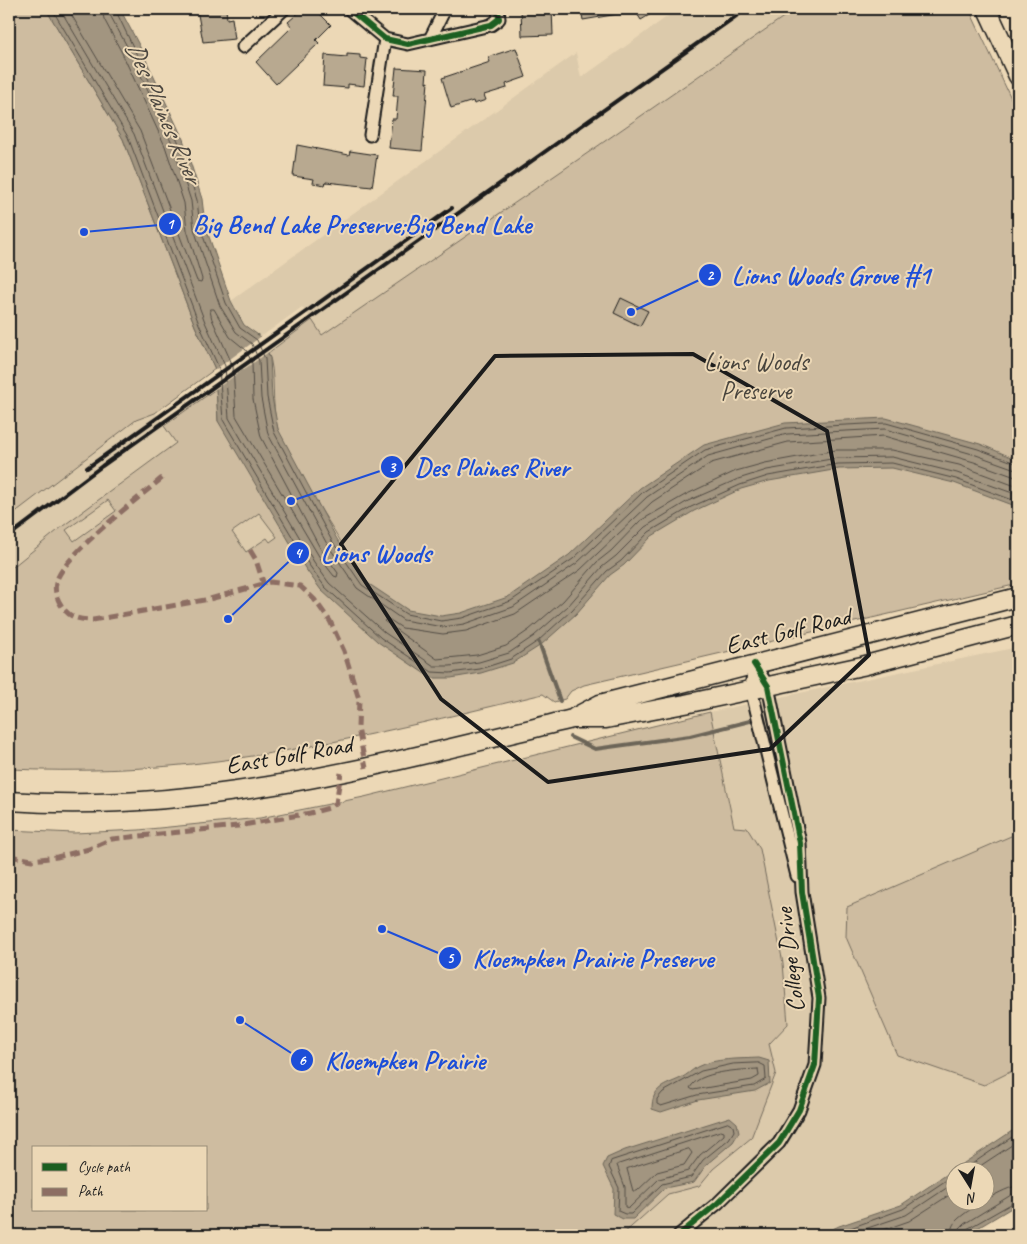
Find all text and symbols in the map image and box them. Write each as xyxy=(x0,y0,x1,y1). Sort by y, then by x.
water label: Des Plaines River xyxy=(118,36,212,192)
callout: Big Bend Lake Preserve;Big Bend Lake xyxy=(158,203,542,244)
text: Big Bend Lake Preserve;Big Bend Lake xyxy=(193,208,534,241)
text: 1 xyxy=(167,215,176,234)
callout: Lions Woods Grove #1 xyxy=(697,254,940,295)
text: Lions Woods Grove #1 xyxy=(732,259,933,292)
text: 2 xyxy=(707,266,715,285)
park label: Lions Woods Preserve xyxy=(704,346,811,407)
callout: Des Plaines River xyxy=(380,446,580,487)
text: Des Plaines River xyxy=(415,451,572,484)
text: 3 xyxy=(389,458,397,477)
callout: Lions Woods xyxy=(286,533,441,574)
text: Lions Woods xyxy=(321,537,434,570)
text: 4 xyxy=(295,544,304,563)
street label: East Golf Road xyxy=(722,599,858,662)
street label: East Golf Road xyxy=(223,727,359,782)
street label: College Drive xyxy=(767,904,812,1014)
callout: Kloempken Prairie Preserve xyxy=(437,937,723,978)
text: Kloempken Prairie Preserve xyxy=(473,942,716,975)
text: 5 xyxy=(447,949,455,968)
callout: Kloempken Prairie xyxy=(290,1039,495,1080)
text: Kloempken Prairie xyxy=(325,1044,487,1077)
text: 6 xyxy=(298,1051,306,1070)
legend xyxy=(32,1146,208,1212)
text: Cycle path xyxy=(78,1158,130,1177)
north arrow xyxy=(944,1162,994,1212)
text: Path xyxy=(78,1182,104,1201)
text: N xyxy=(964,1189,978,1208)

